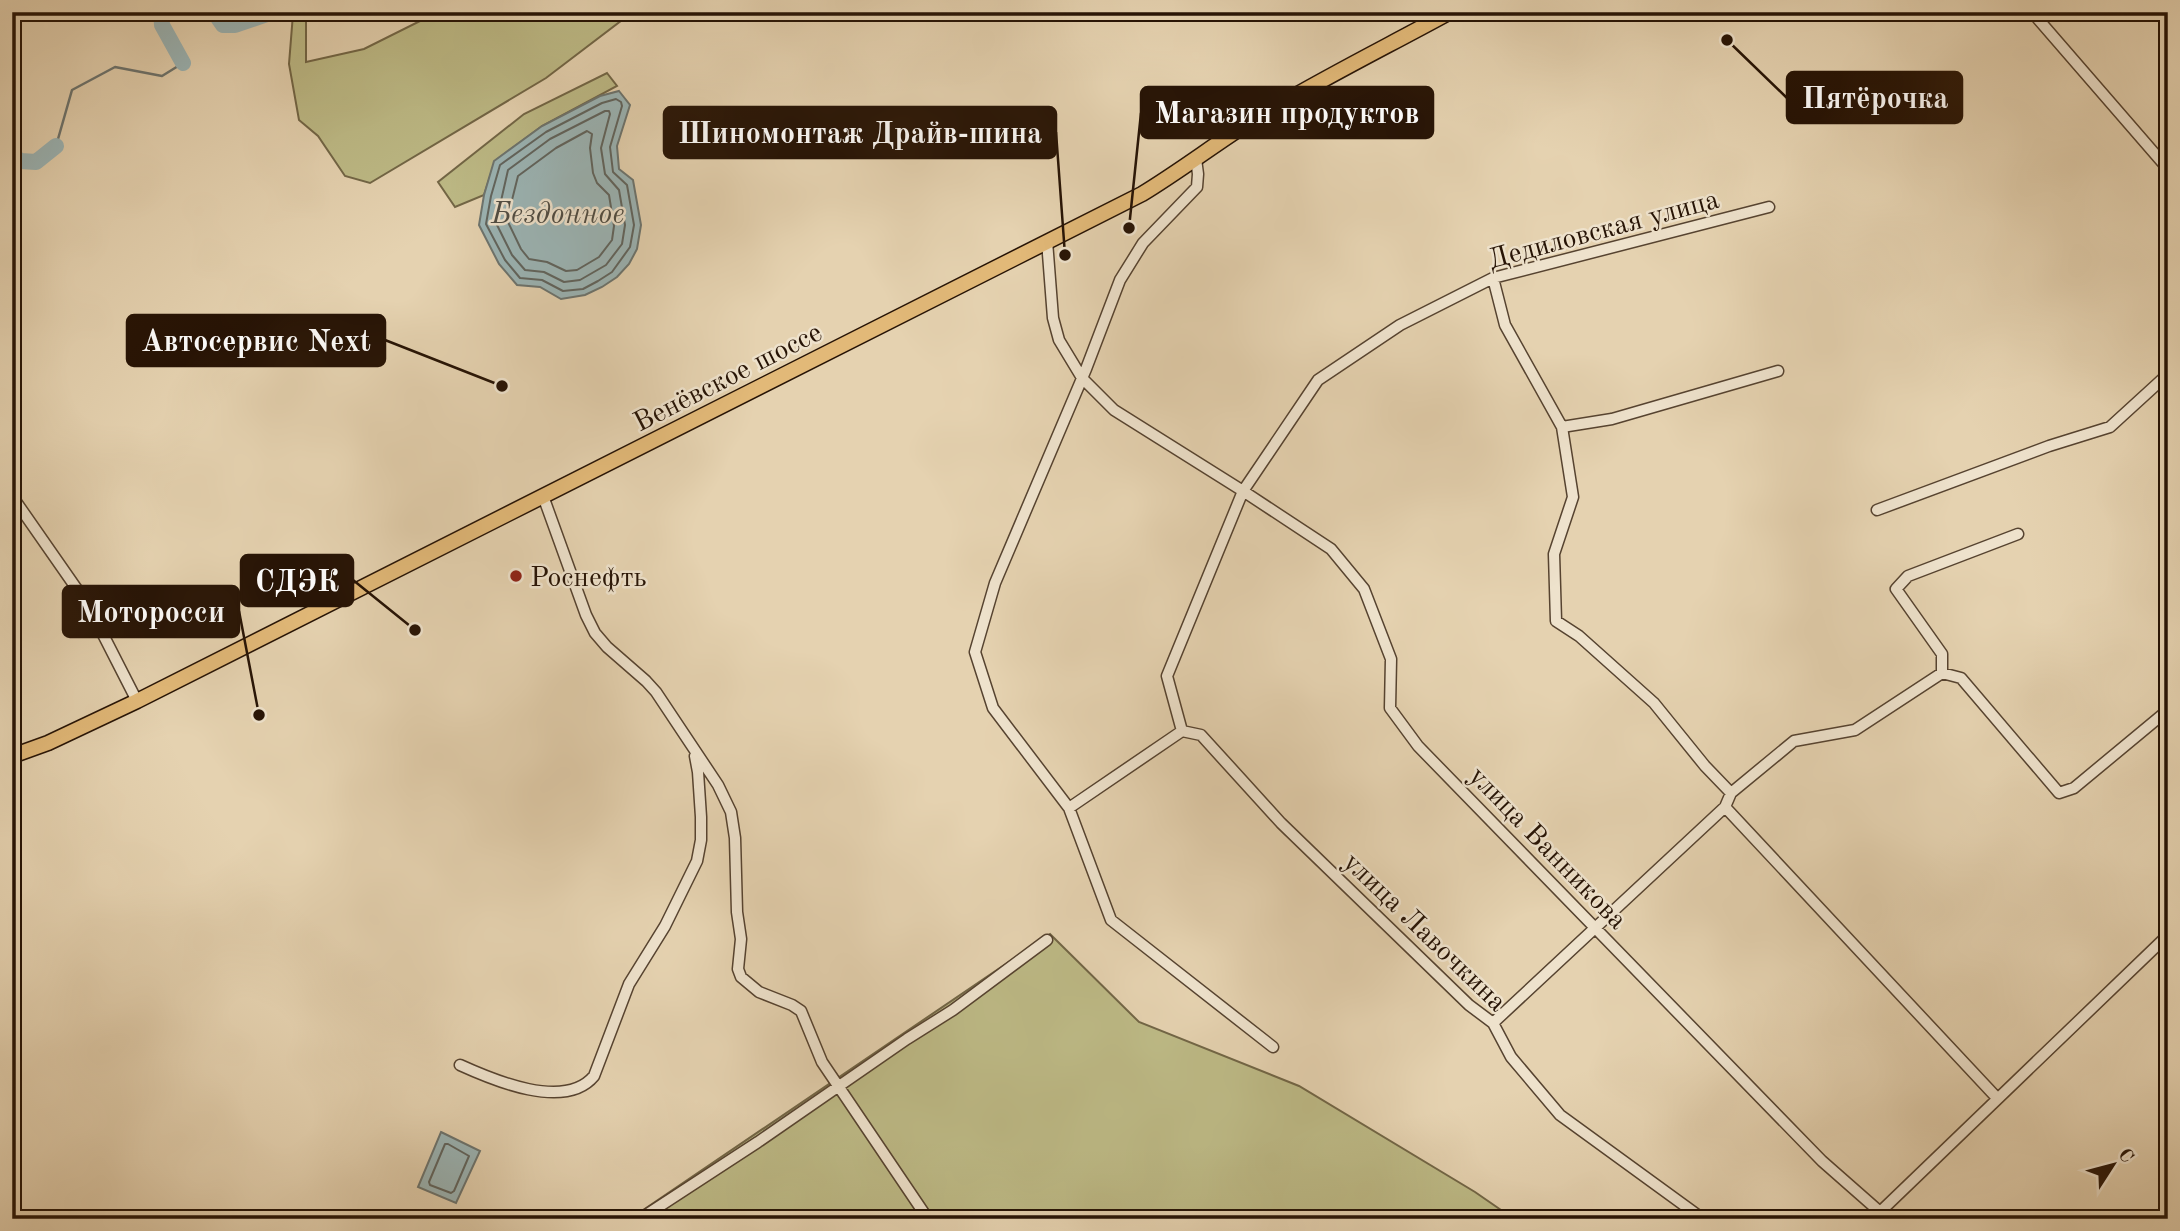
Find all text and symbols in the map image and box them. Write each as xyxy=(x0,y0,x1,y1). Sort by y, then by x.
callout: Пятёрочка xyxy=(1787,72,1962,123)
text: Пятёрочка xyxy=(1801,85,1949,115)
callout: Магазин продуктов xyxy=(1141,87,1433,138)
text: Магазин продуктов xyxy=(1155,100,1419,130)
callout: Шиномонтаж Драйв-шина xyxy=(664,107,1056,158)
text: Шиномонтаж Драйв-шина xyxy=(678,120,1042,150)
street label: Дедиловская улица xyxy=(1485,187,1722,275)
water label: Бездонное xyxy=(491,200,624,230)
callout: Автосервис Next xyxy=(127,315,385,366)
street label: Венёвское шоссе xyxy=(630,319,827,438)
text: Автосервис Next xyxy=(141,328,371,358)
callout: СДЭК xyxy=(241,555,353,606)
place label: Роснефть xyxy=(530,565,647,593)
text: СДЭК xyxy=(255,568,339,598)
marker: Роснефть xyxy=(508,568,524,584)
callout: Моторосси xyxy=(63,586,239,637)
text: Моторосси xyxy=(77,599,225,629)
street label: улица Ванникова xyxy=(1463,763,1631,936)
street label: улица Лавочкина xyxy=(1337,849,1511,1018)
north arrow xyxy=(2078,1130,2148,1200)
text: С xyxy=(2113,1146,2136,1167)

